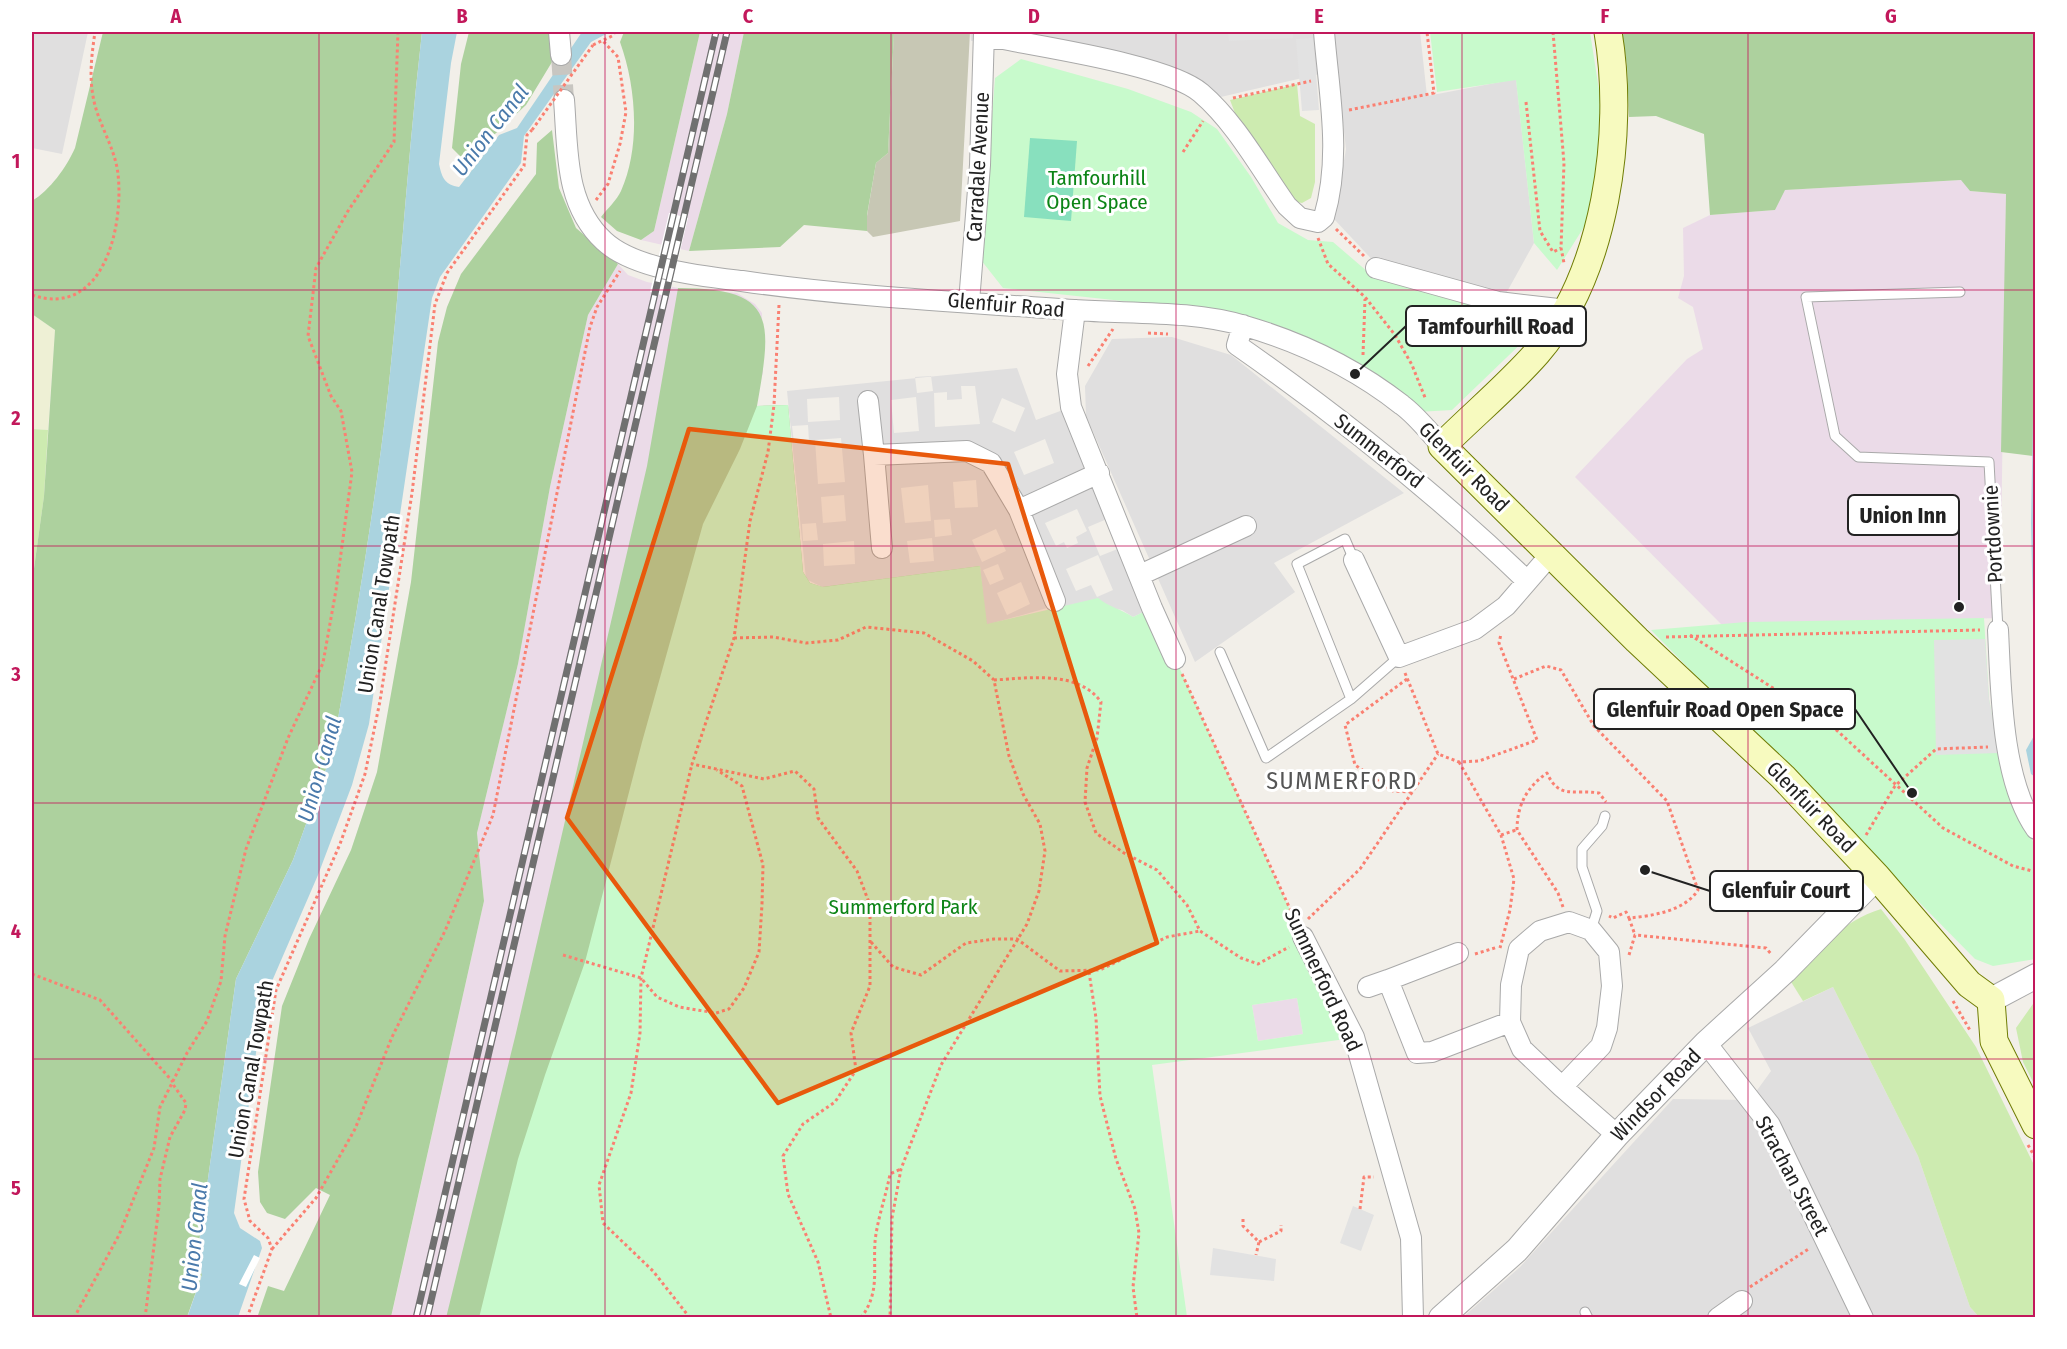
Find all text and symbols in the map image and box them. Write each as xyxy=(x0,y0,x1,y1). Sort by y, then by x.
text: A xyxy=(170,4,183,28)
text: B xyxy=(456,4,468,28)
text: C xyxy=(743,4,754,28)
text: D xyxy=(1028,4,1040,28)
text: E xyxy=(1314,4,1324,28)
text: F xyxy=(1601,4,1610,28)
text: G xyxy=(1885,4,1897,28)
water label: Union Canal xyxy=(446,79,535,181)
street label: Carradale Avenue xyxy=(961,91,995,243)
text: 1 xyxy=(12,149,20,173)
park label: Tamfourhill Open Space xyxy=(1046,165,1148,215)
street label: Glenfuir Road xyxy=(946,287,1066,323)
callout: Tamfourhill Road xyxy=(1406,306,1586,346)
text: Tamfourhill Road xyxy=(1418,313,1574,340)
text: 2 xyxy=(10,406,21,430)
street label: Summerford xyxy=(1329,408,1429,494)
street label: Glenfuir Road xyxy=(1413,416,1515,518)
street label: Portdownie xyxy=(1977,484,2009,584)
callout: Union Inn xyxy=(1848,495,1959,535)
text: Union Inn xyxy=(1860,502,1946,529)
street label: Union Canal Towpath xyxy=(352,513,406,695)
text: 3 xyxy=(10,662,21,686)
callout: Glenfuir Road Open Space xyxy=(1594,689,1855,729)
text: Glenfuir Road Open Space xyxy=(1606,696,1844,723)
water label: Union Canal xyxy=(292,713,348,825)
street label: Glenfuir Road xyxy=(1761,756,1861,858)
district label: SUMMERFORD xyxy=(1266,767,1418,795)
callout: Glenfuir Court xyxy=(1710,871,1863,911)
text: Glenfuir Court xyxy=(1722,877,1851,904)
park label: Summerford Park xyxy=(829,894,978,920)
street label: Summerford Road xyxy=(1278,904,1368,1056)
text: 4 xyxy=(11,919,21,943)
street label: Union Canal Towpath xyxy=(223,978,279,1160)
street label: Windsor Road xyxy=(1605,1043,1707,1147)
street label: Strachan Street xyxy=(1749,1112,1835,1241)
text: 5 xyxy=(11,1176,21,1200)
water label: Union Canal xyxy=(175,1181,214,1293)

